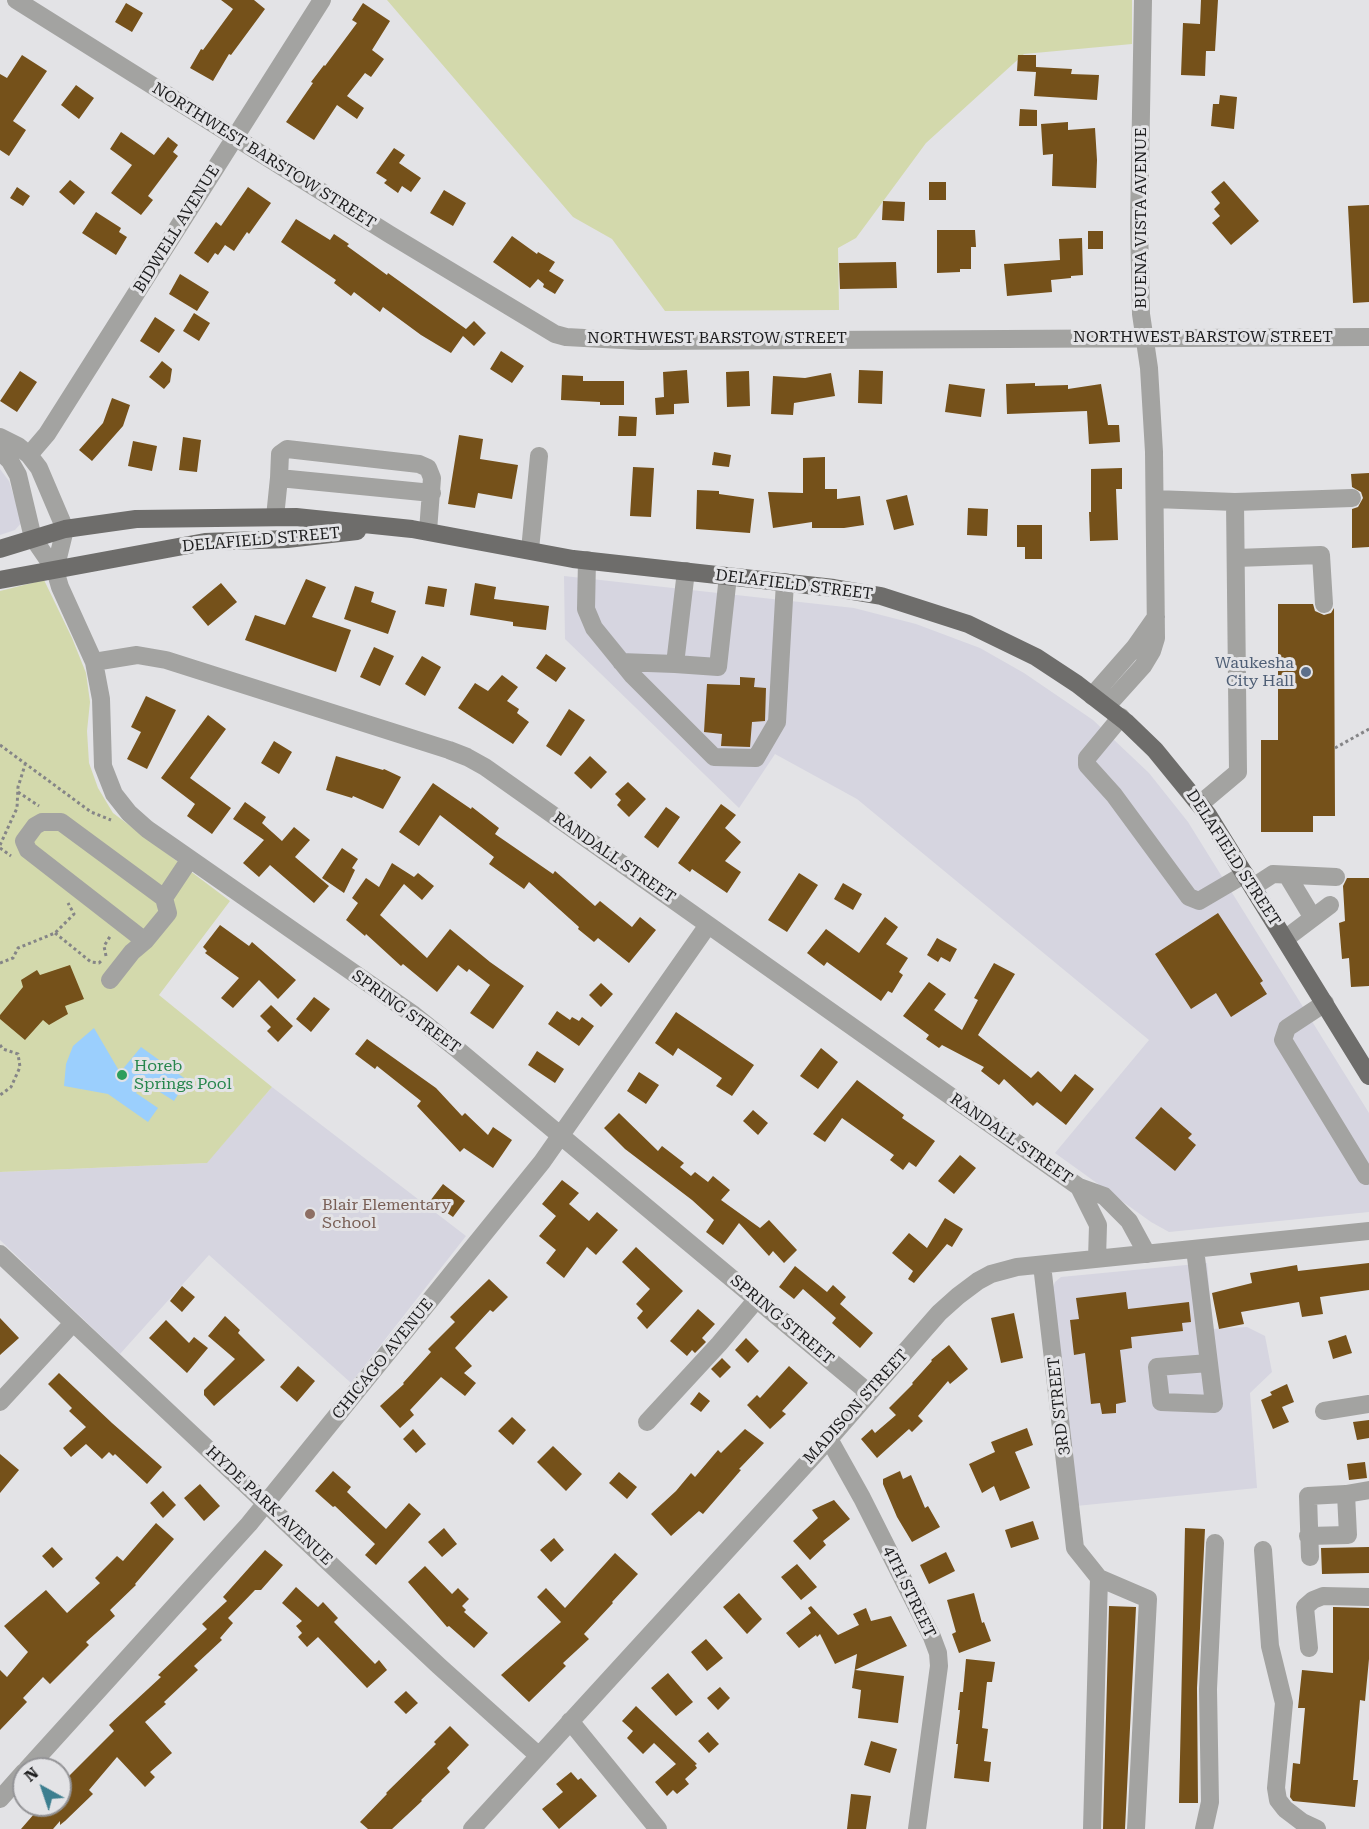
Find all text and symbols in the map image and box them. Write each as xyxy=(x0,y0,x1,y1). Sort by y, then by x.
street label: NORTHWEST BARSTOW STREET xyxy=(149,79,379,233)
street label: BUENA VISTA AVENUE xyxy=(1131,127,1151,309)
street label: BIDWELL AVENUE xyxy=(130,162,224,296)
street label: NORTHWEST BARSTOW STREET xyxy=(1073,327,1333,347)
street label: NORTHWEST BARSTOW STREET xyxy=(587,328,847,348)
street label: DELAFIELD STREET xyxy=(181,524,341,556)
street label: DELAFIELD STREET xyxy=(714,566,874,604)
place label: Waukesha City Hall xyxy=(1215,653,1294,691)
marker: Waukesha City Hall xyxy=(1299,665,1313,679)
street label: DELAFIELD STREET xyxy=(1182,786,1284,930)
street label: RANDALL STREET xyxy=(549,809,679,907)
street label: SPRING STREET xyxy=(348,966,464,1058)
place label: Horeb Springs Pool xyxy=(134,1056,232,1094)
marker: Horeb Springs Pool xyxy=(115,1068,129,1082)
street label: RANDALL STREET xyxy=(946,1090,1076,1188)
place label: Blair Elementary School xyxy=(322,1195,451,1233)
marker: Blair Elementary School xyxy=(303,1207,317,1221)
street label: SPRING STREET xyxy=(726,1271,838,1369)
street label: CHICAGO AVENUE xyxy=(328,1295,438,1423)
street label: MADISON STREET xyxy=(800,1346,912,1468)
street label: 3RD STREET xyxy=(1044,1356,1074,1456)
street label: HYDE PARK AVENUE xyxy=(202,1442,336,1570)
street label: 4TH STREET xyxy=(879,1543,939,1641)
north arrow xyxy=(12,1757,72,1817)
text: N xyxy=(21,1763,42,1786)

